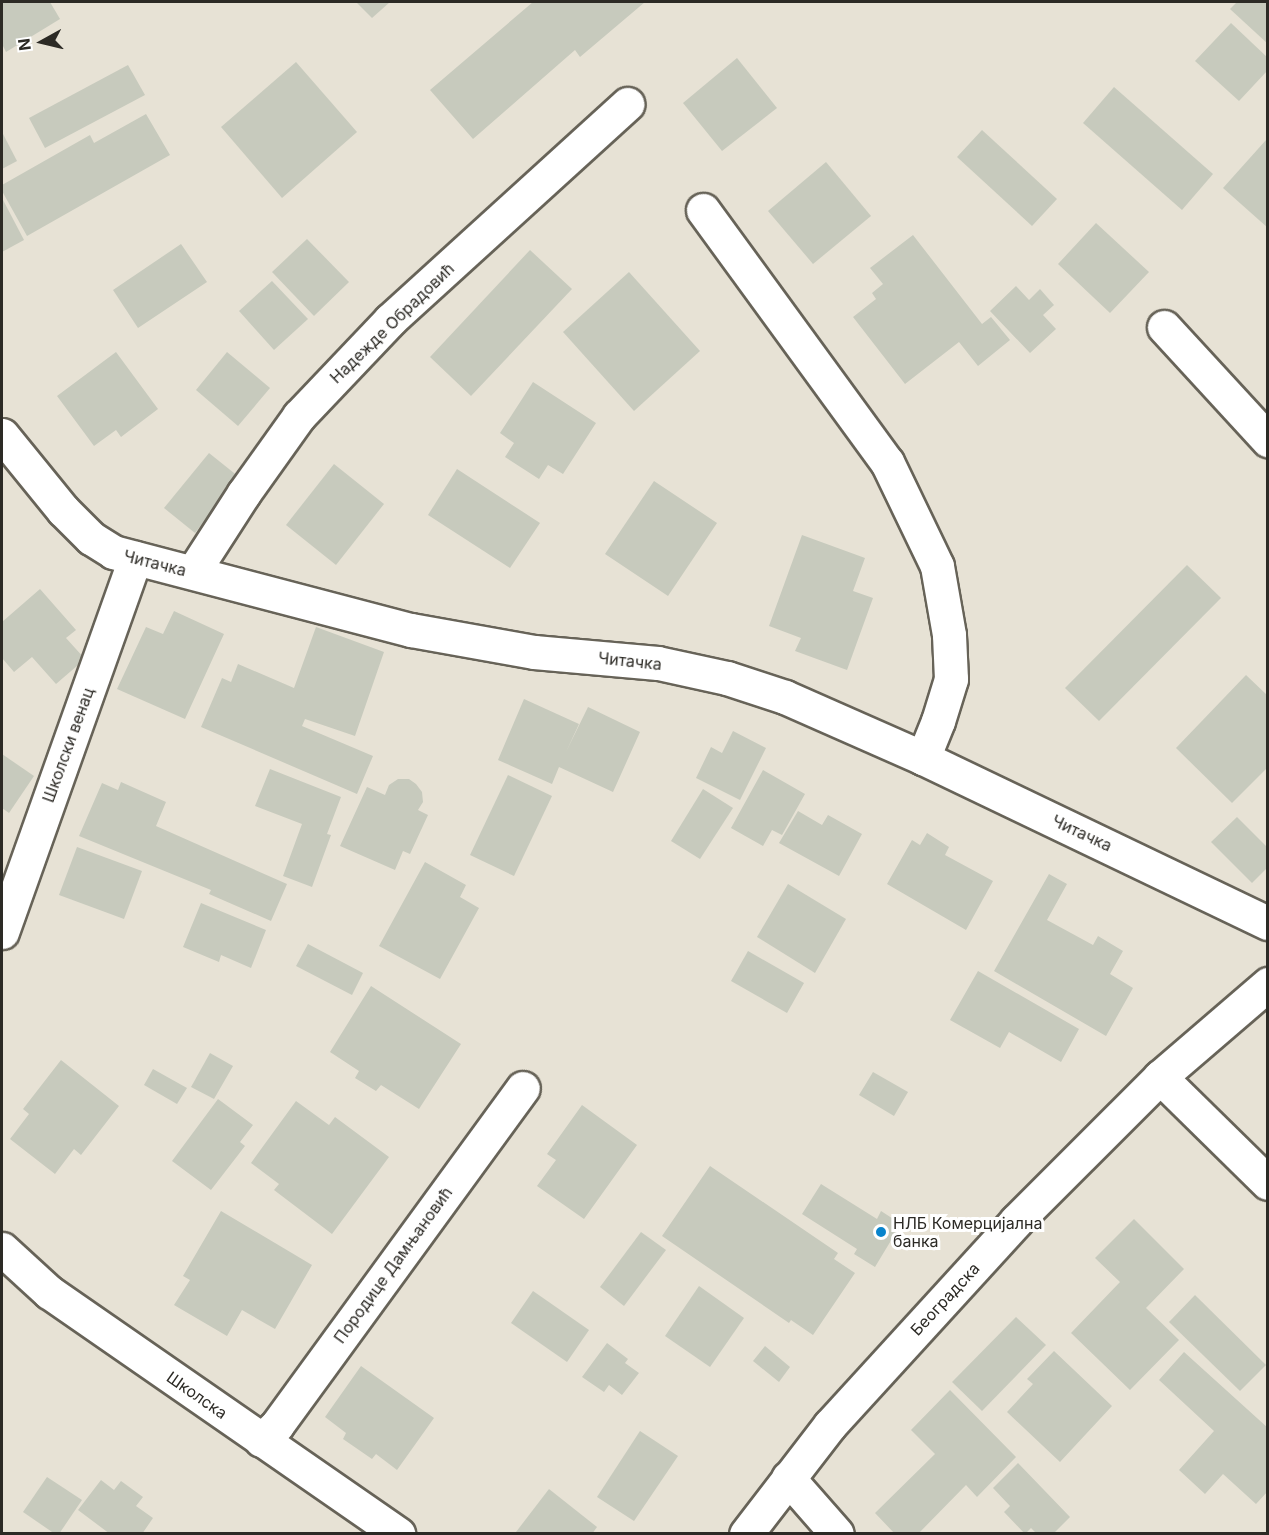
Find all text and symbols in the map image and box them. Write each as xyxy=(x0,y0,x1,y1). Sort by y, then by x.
north arrow xyxy=(12,12,72,72)
text: N xyxy=(13,37,35,52)
street label: Надежде Обрадовић xyxy=(326,259,458,387)
street label: Читачка xyxy=(122,546,188,580)
street label: Читачка xyxy=(597,648,663,674)
street label: Школски венац xyxy=(38,685,98,805)
street label: Читачка xyxy=(1049,811,1115,855)
street label: Породице Дамњановић xyxy=(330,1183,456,1347)
place label: НЛБ Комерцијална банка xyxy=(893,1213,1042,1251)
marker: НЛБ Комерцијална банка xyxy=(874,1225,888,1239)
street label: Београдска xyxy=(907,1259,983,1339)
street label: Школска xyxy=(163,1367,231,1423)

